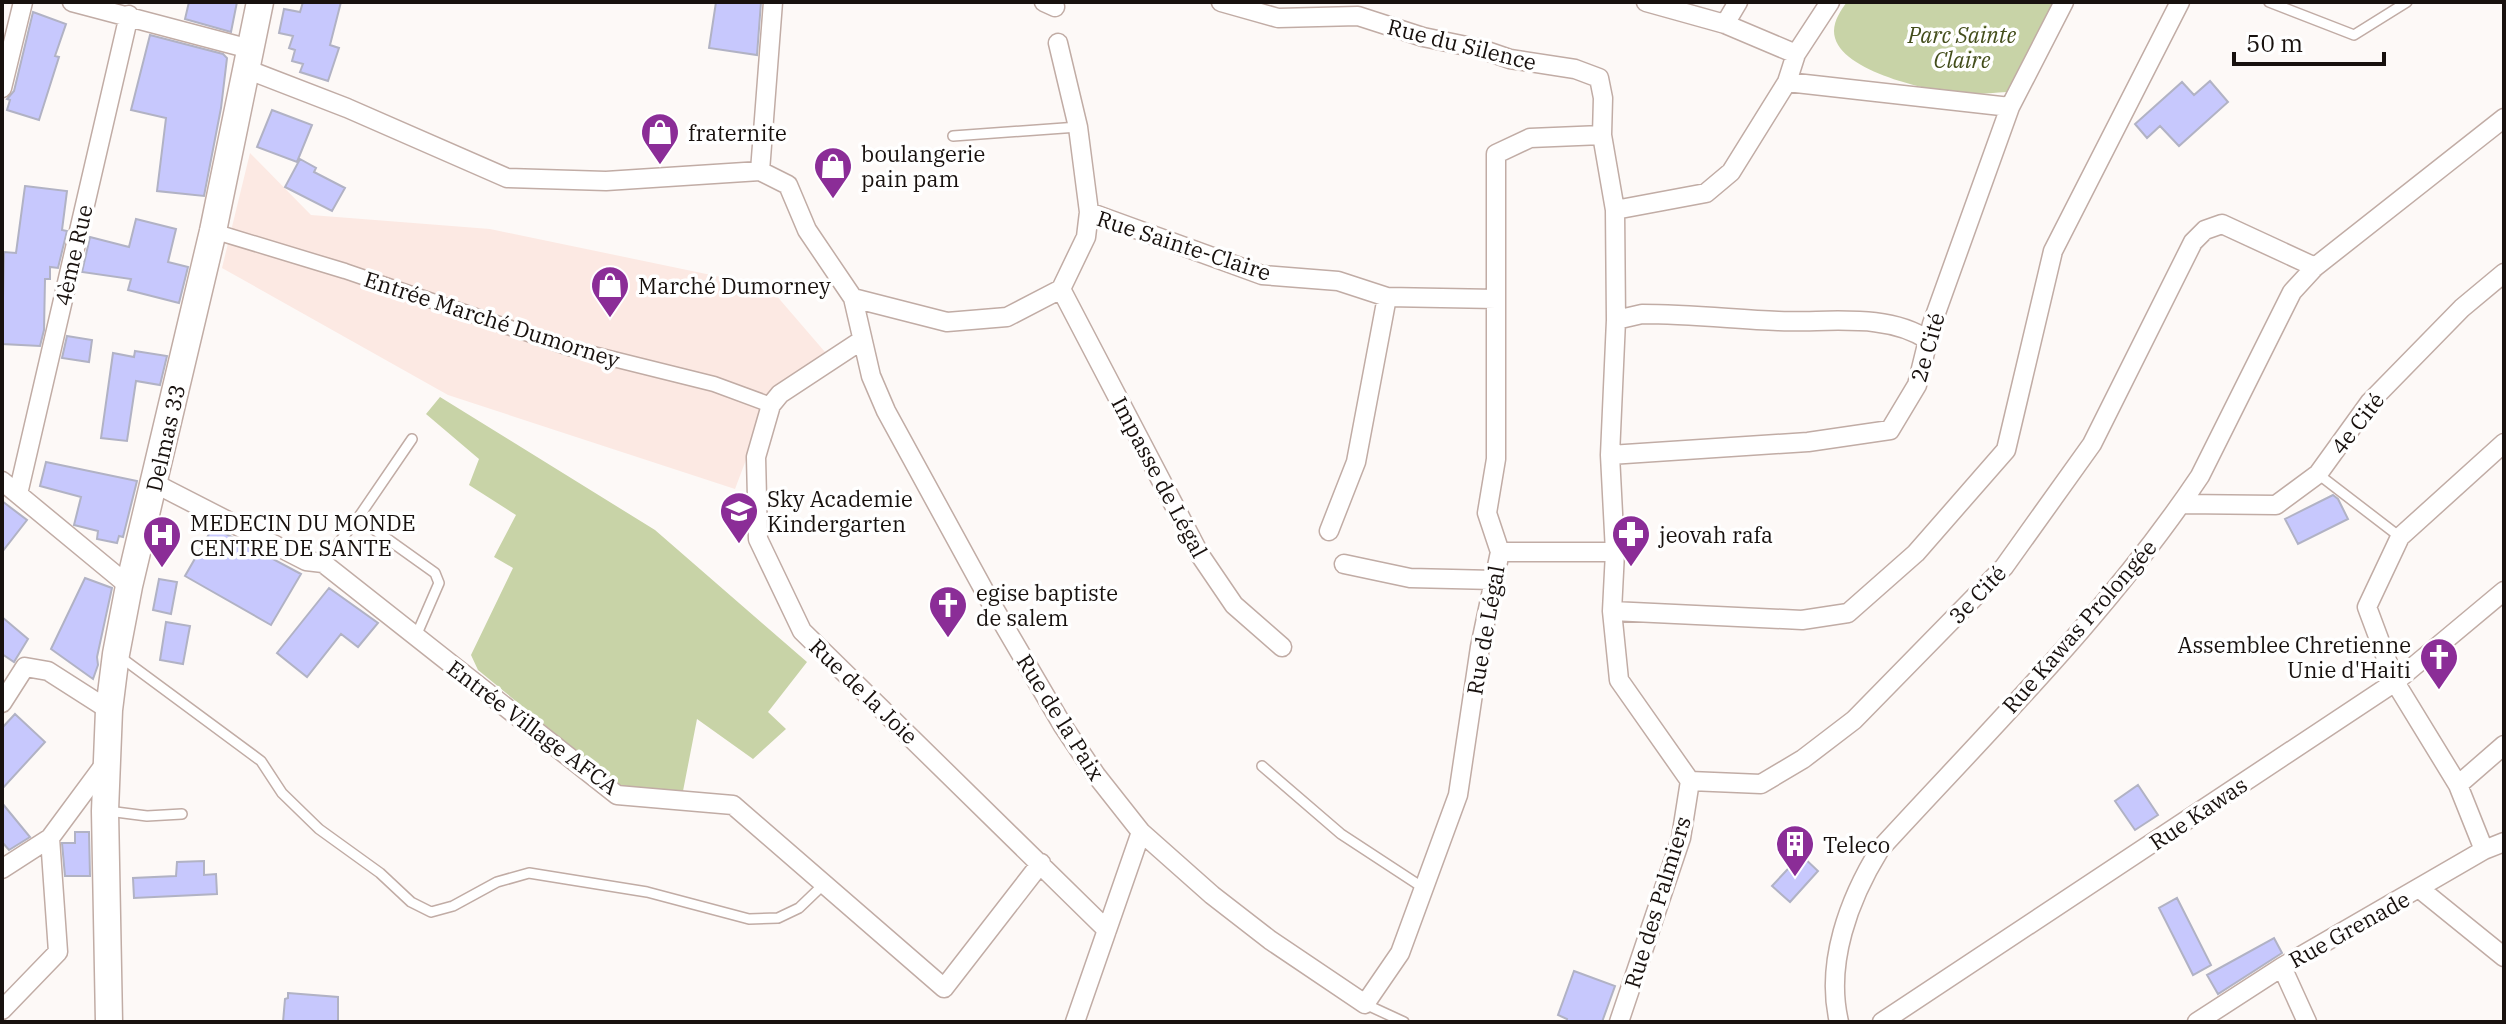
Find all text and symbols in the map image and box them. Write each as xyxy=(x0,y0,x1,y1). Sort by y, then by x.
street label: Rue du Silence xyxy=(1384,11,1540,77)
scale bar xyxy=(2234,16,2384,66)
park label: Parc Sainte Claire xyxy=(1907,20,2017,74)
text: 50 m xyxy=(2246,27,2303,59)
shop icon: fraternite xyxy=(639,111,681,166)
place label: fraternite xyxy=(688,118,787,147)
place label: boulangerie pain pam xyxy=(861,139,985,193)
shop icon: boulangerie pain pam xyxy=(812,145,854,200)
street label: 4ème Rue xyxy=(47,202,99,308)
street label: Rue Sainte-Claire xyxy=(1093,203,1275,287)
street label: Entrée Marché Dumorney xyxy=(361,264,624,374)
shop icon: Marché Dumorney xyxy=(589,264,631,319)
place label: Marché Dumorney xyxy=(638,271,831,300)
street label: 2e Cité xyxy=(1903,309,1951,385)
street label: Delmas 33 xyxy=(139,382,191,494)
street label: 4e Cité xyxy=(2324,386,2390,460)
street label: Impasse de Légal xyxy=(1105,392,1215,562)
place label: Sky Academie Kindergarten xyxy=(767,484,913,538)
school or university icon: Sky Academie Kindergarten xyxy=(718,490,760,545)
place label: MEDECIN DU MONDE CENTRE DE SANTE xyxy=(190,508,416,562)
pharmacy icon: jeovah rafa xyxy=(1610,513,1652,568)
hospital icon: MEDECIN DU MONDE CENTRE DE SANTE xyxy=(141,514,183,569)
place label: jeovah rafa xyxy=(1658,520,1773,549)
street label: Rue Kawas Prolongée xyxy=(1995,533,2163,719)
street label: 3e Cité xyxy=(1942,558,2012,630)
street label: Rue de Légal xyxy=(1459,563,1511,697)
place label: egise baptiste de salem xyxy=(976,578,1118,632)
church icon: egise baptiste de salem xyxy=(927,584,969,639)
place label: Assemblee Chretienne Unie d'Haiti xyxy=(2177,630,2411,684)
street label: Rue de la Joie xyxy=(804,632,924,750)
church icon: Assemblee Chretienne Unie d'Haiti xyxy=(2418,636,2460,691)
street label: Rue de la Paix xyxy=(1011,648,1111,786)
street label: Entrée Village AFCA xyxy=(442,653,624,801)
street label: Rue Kawas xyxy=(2143,770,2253,856)
street label: Rue des Palmiers xyxy=(1617,812,1697,992)
building icon: Teleco xyxy=(1774,823,1816,878)
place label: Teleco xyxy=(1823,830,1890,859)
street label: Rue Grenade xyxy=(2283,884,2415,974)

